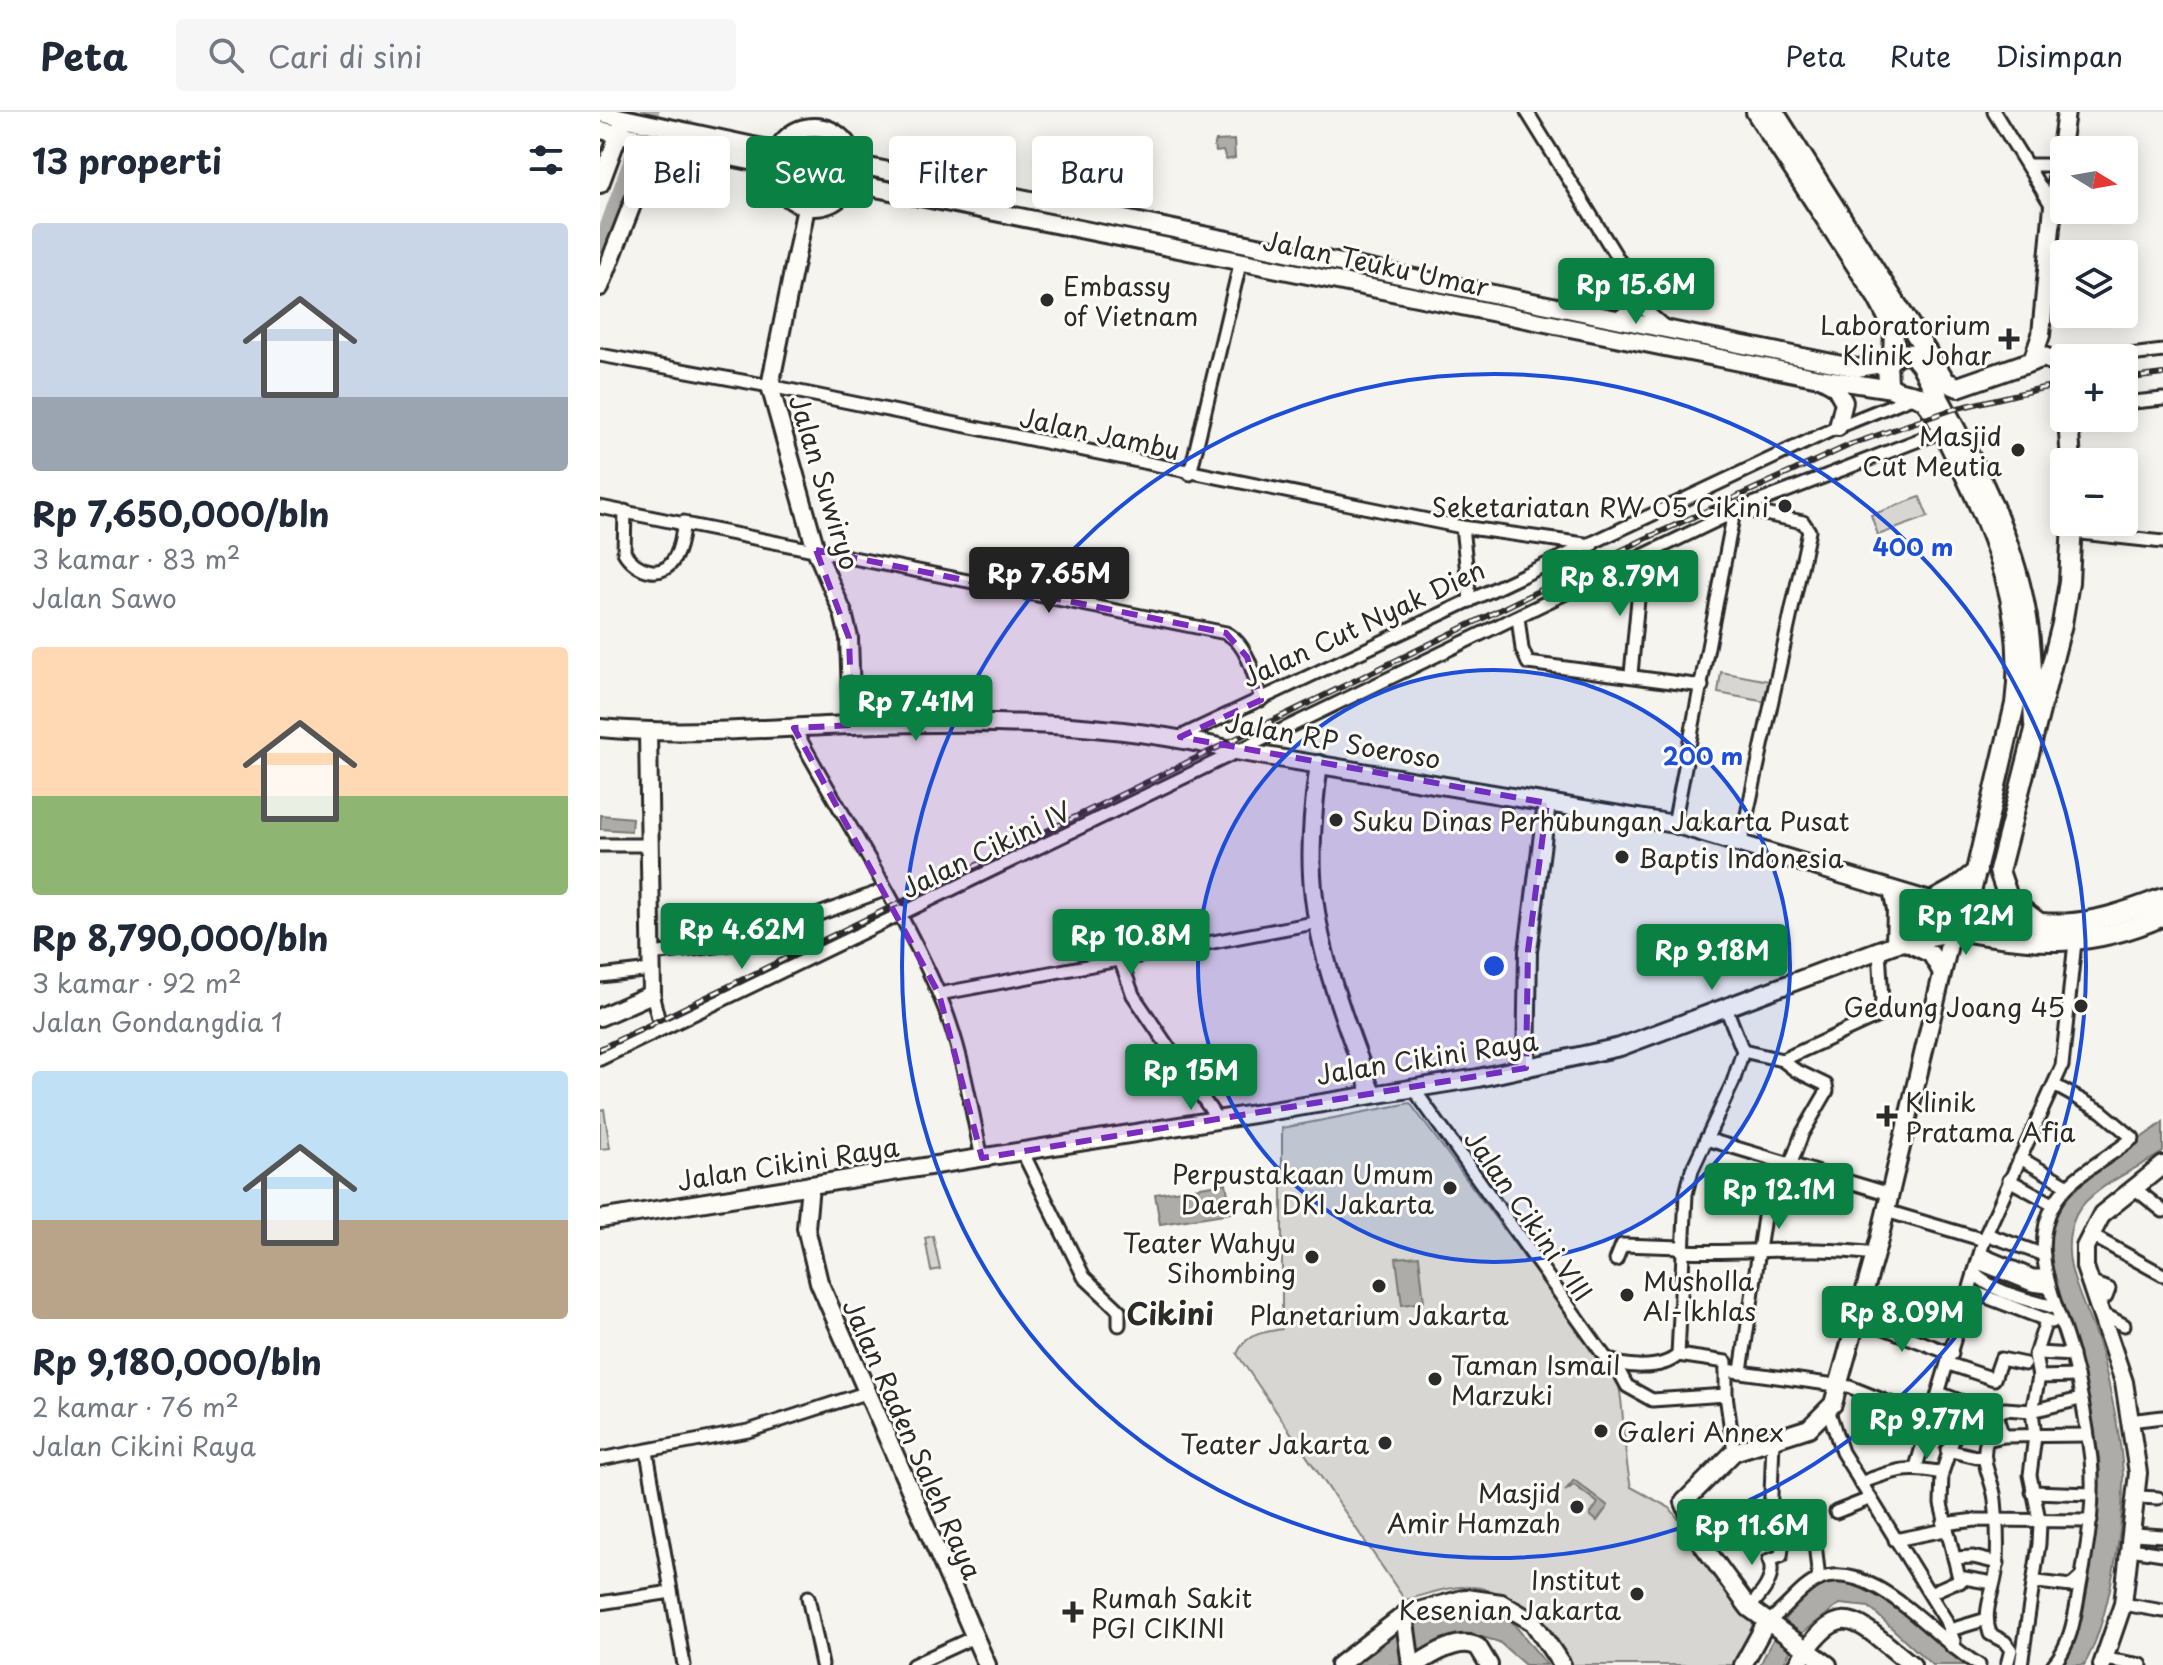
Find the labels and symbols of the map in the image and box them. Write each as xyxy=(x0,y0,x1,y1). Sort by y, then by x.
north arrow xyxy=(2050,136,2138,224)
street label: Jalan Teuku Umar xyxy=(1260,220,1493,306)
pin: Rp 15.6M xyxy=(1553,258,1719,326)
place label: Embassy of Vietnam xyxy=(1063,266,1198,335)
marker: Embassy of Vietnam xyxy=(1038,291,1056,309)
place label: Laboratorium Klinik Johar xyxy=(1820,305,1992,374)
marker: Laboratorium Klinik Johar xyxy=(1998,328,2020,350)
street label: Jalan Suwiryo xyxy=(780,390,870,574)
street label: Jalan Jambu xyxy=(1016,397,1184,469)
place label: Masjid Cut Meutia xyxy=(1862,416,2002,485)
marker: Masjid Cut Meutia xyxy=(2009,441,2027,459)
place label: Seketariatan RW 05 Cikini xyxy=(1432,487,1769,526)
marker: Seketariatan RW 05 Cikini xyxy=(1776,497,1794,515)
text: 400 m xyxy=(1872,528,1954,564)
pin: Rp 7.65M xyxy=(966,547,1132,615)
street label: Jalan Cut Nyak Dien xyxy=(1235,549,1491,697)
pin: Rp 8.79M xyxy=(1537,550,1703,618)
pin: Rp 7.41M xyxy=(833,675,999,743)
street label: Jalan RP Soeroso xyxy=(1222,702,1444,778)
text: 200 m xyxy=(1663,737,1743,773)
street label: Jalan Cikini IV xyxy=(894,791,1078,907)
place label: Suku Dinas Perhubungan Jakarta Pusat xyxy=(1352,801,1849,840)
marker: Suku Dinas Perhubungan Jakarta Pusat xyxy=(1327,811,1345,829)
place label: Baptis Indonesia xyxy=(1638,838,1844,877)
marker: Baptis Indonesia xyxy=(1613,848,1631,866)
pin: Rp 12M xyxy=(1901,889,2031,957)
pin: Rp 4.62M xyxy=(659,903,825,971)
pin: Rp 10.8M xyxy=(1048,909,1214,977)
pin: Rp 9.18M xyxy=(1629,924,1795,992)
centre of rings xyxy=(1480,952,1508,980)
place label: Gedung Joang 45 xyxy=(1844,987,2065,1026)
marker: Gedung Joang 45 xyxy=(2072,997,2090,1015)
street label: Jalan Cikini Raya xyxy=(1313,1020,1541,1094)
pin: Rp 15M xyxy=(1126,1044,1256,1112)
place label: Klinik Pratama Afia xyxy=(1905,1082,2076,1151)
marker: Klinik Pratama Afia xyxy=(1876,1105,1898,1127)
street label: Jalan Cikini VIII xyxy=(1455,1122,1603,1308)
street label: Jalan Cikini Raya xyxy=(674,1126,902,1200)
place label: Perpustakaan Umum Daerah DKI Jakarta xyxy=(1172,1154,1434,1223)
pin: Rp 12.1M xyxy=(1696,1163,1862,1231)
marker: Perpustakaan Umum Daerah DKI Jakarta xyxy=(1441,1179,1459,1197)
place label: Teater Wahyu Sihombing xyxy=(1122,1223,1296,1292)
marker: Teater Wahyu Sihombing xyxy=(1303,1248,1321,1266)
place label: Musholla Al-Ikhlas xyxy=(1643,1261,1756,1330)
marker: Planetarium Jakarta xyxy=(1370,1277,1388,1295)
marker: Musholla Al-Ikhlas xyxy=(1618,1286,1636,1304)
pin: Rp 8.09M xyxy=(1819,1286,1985,1354)
district label: Cikini xyxy=(1126,1290,1214,1335)
street label: Jalan Raden Saleh Raya xyxy=(834,1293,993,1586)
place label: Planetarium Jakarta xyxy=(1249,1295,1509,1334)
place label: Taman Ismail Marzuki xyxy=(1451,1345,1620,1414)
marker: Taman Ismail Marzuki xyxy=(1426,1370,1444,1388)
pin: Rp 9.77M xyxy=(1844,1393,2010,1461)
place label: Galeri Annex xyxy=(1617,1412,1784,1451)
marker: Galeri Annex xyxy=(1592,1422,1610,1440)
place label: Teater Jakarta xyxy=(1180,1424,1370,1463)
marker: Teater Jakarta xyxy=(1376,1434,1394,1452)
place label: Masjid Amir Hamzah xyxy=(1387,1473,1561,1542)
marker: Masjid Amir Hamzah xyxy=(1568,1498,1586,1516)
pin: Rp 11.6M xyxy=(1669,1499,1835,1567)
place label: Institut Kesenian Jakarta xyxy=(1398,1560,1621,1629)
place label: Rumah Sakit PGI CIKINI xyxy=(1091,1578,1252,1647)
marker: Institut Kesenian Jakarta xyxy=(1628,1585,1646,1603)
marker: Rumah Sakit PGI CIKINI xyxy=(1062,1601,1084,1623)

